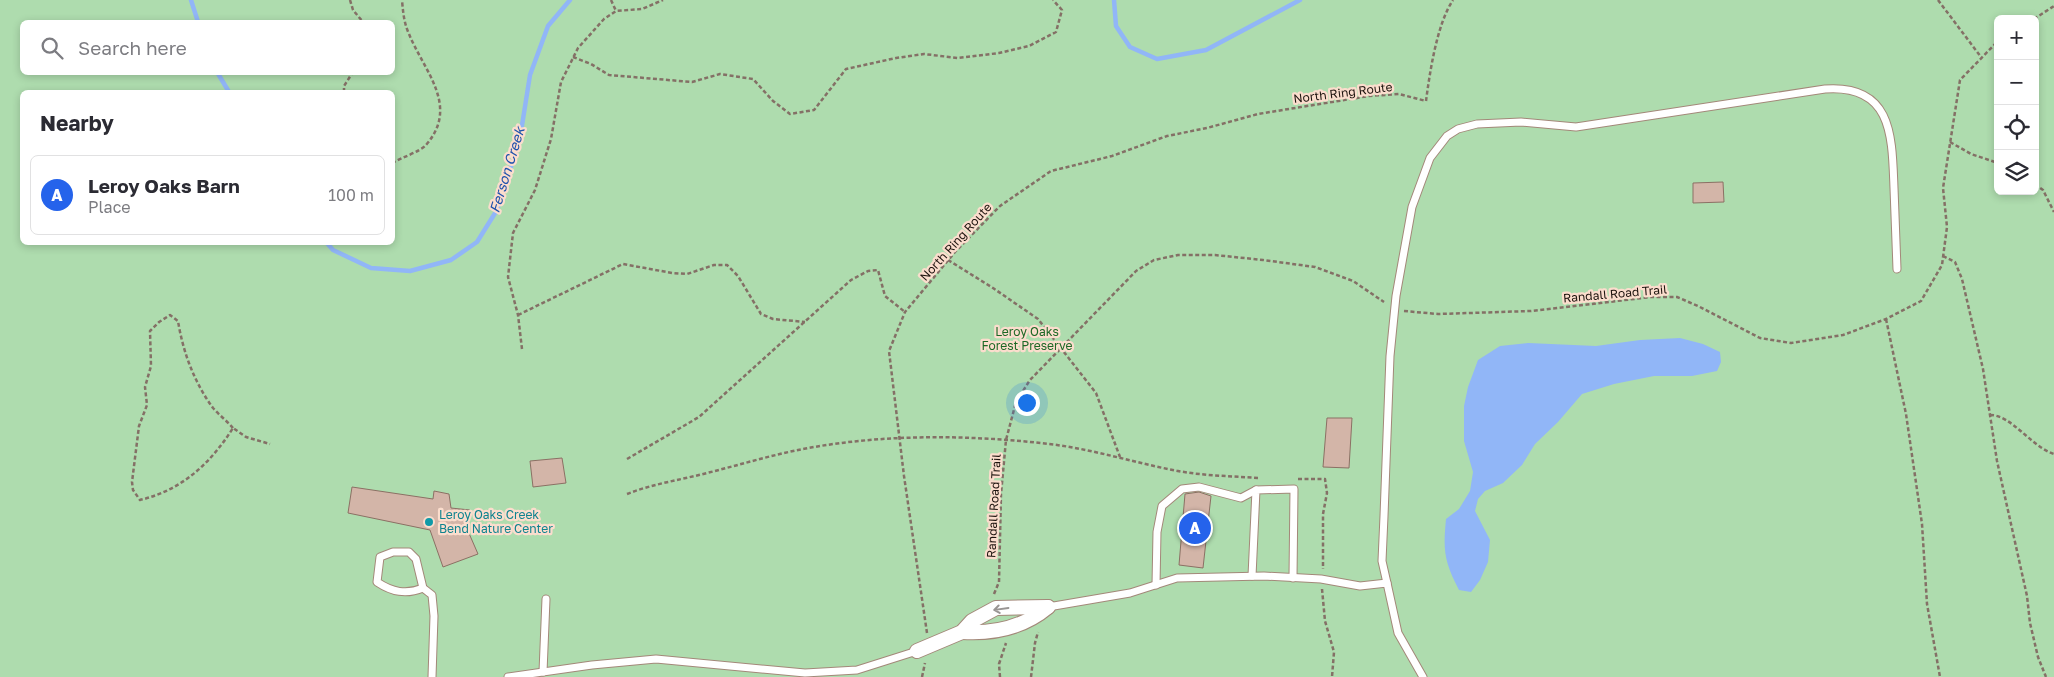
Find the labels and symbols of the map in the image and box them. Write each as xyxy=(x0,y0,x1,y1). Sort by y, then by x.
street label: North Ring Route xyxy=(1292,79,1393,106)
water label: Ferson Creek xyxy=(485,123,528,215)
street label: North Ring Route xyxy=(917,200,995,284)
street label: Randall Road Trail xyxy=(1562,281,1668,306)
park label: Leroy Oaks Forest Preserve xyxy=(981,324,1073,353)
your location xyxy=(1014,390,1040,416)
street label: Randall Road Trail xyxy=(983,453,1004,558)
place label: Leroy Oaks Creek Bend Nature Center xyxy=(439,507,553,536)
pin: A xyxy=(1179,509,1211,547)
marker: Leroy Oaks Creek Bend Nature Center xyxy=(423,516,435,528)
one-way arrow xyxy=(993,604,1009,614)

